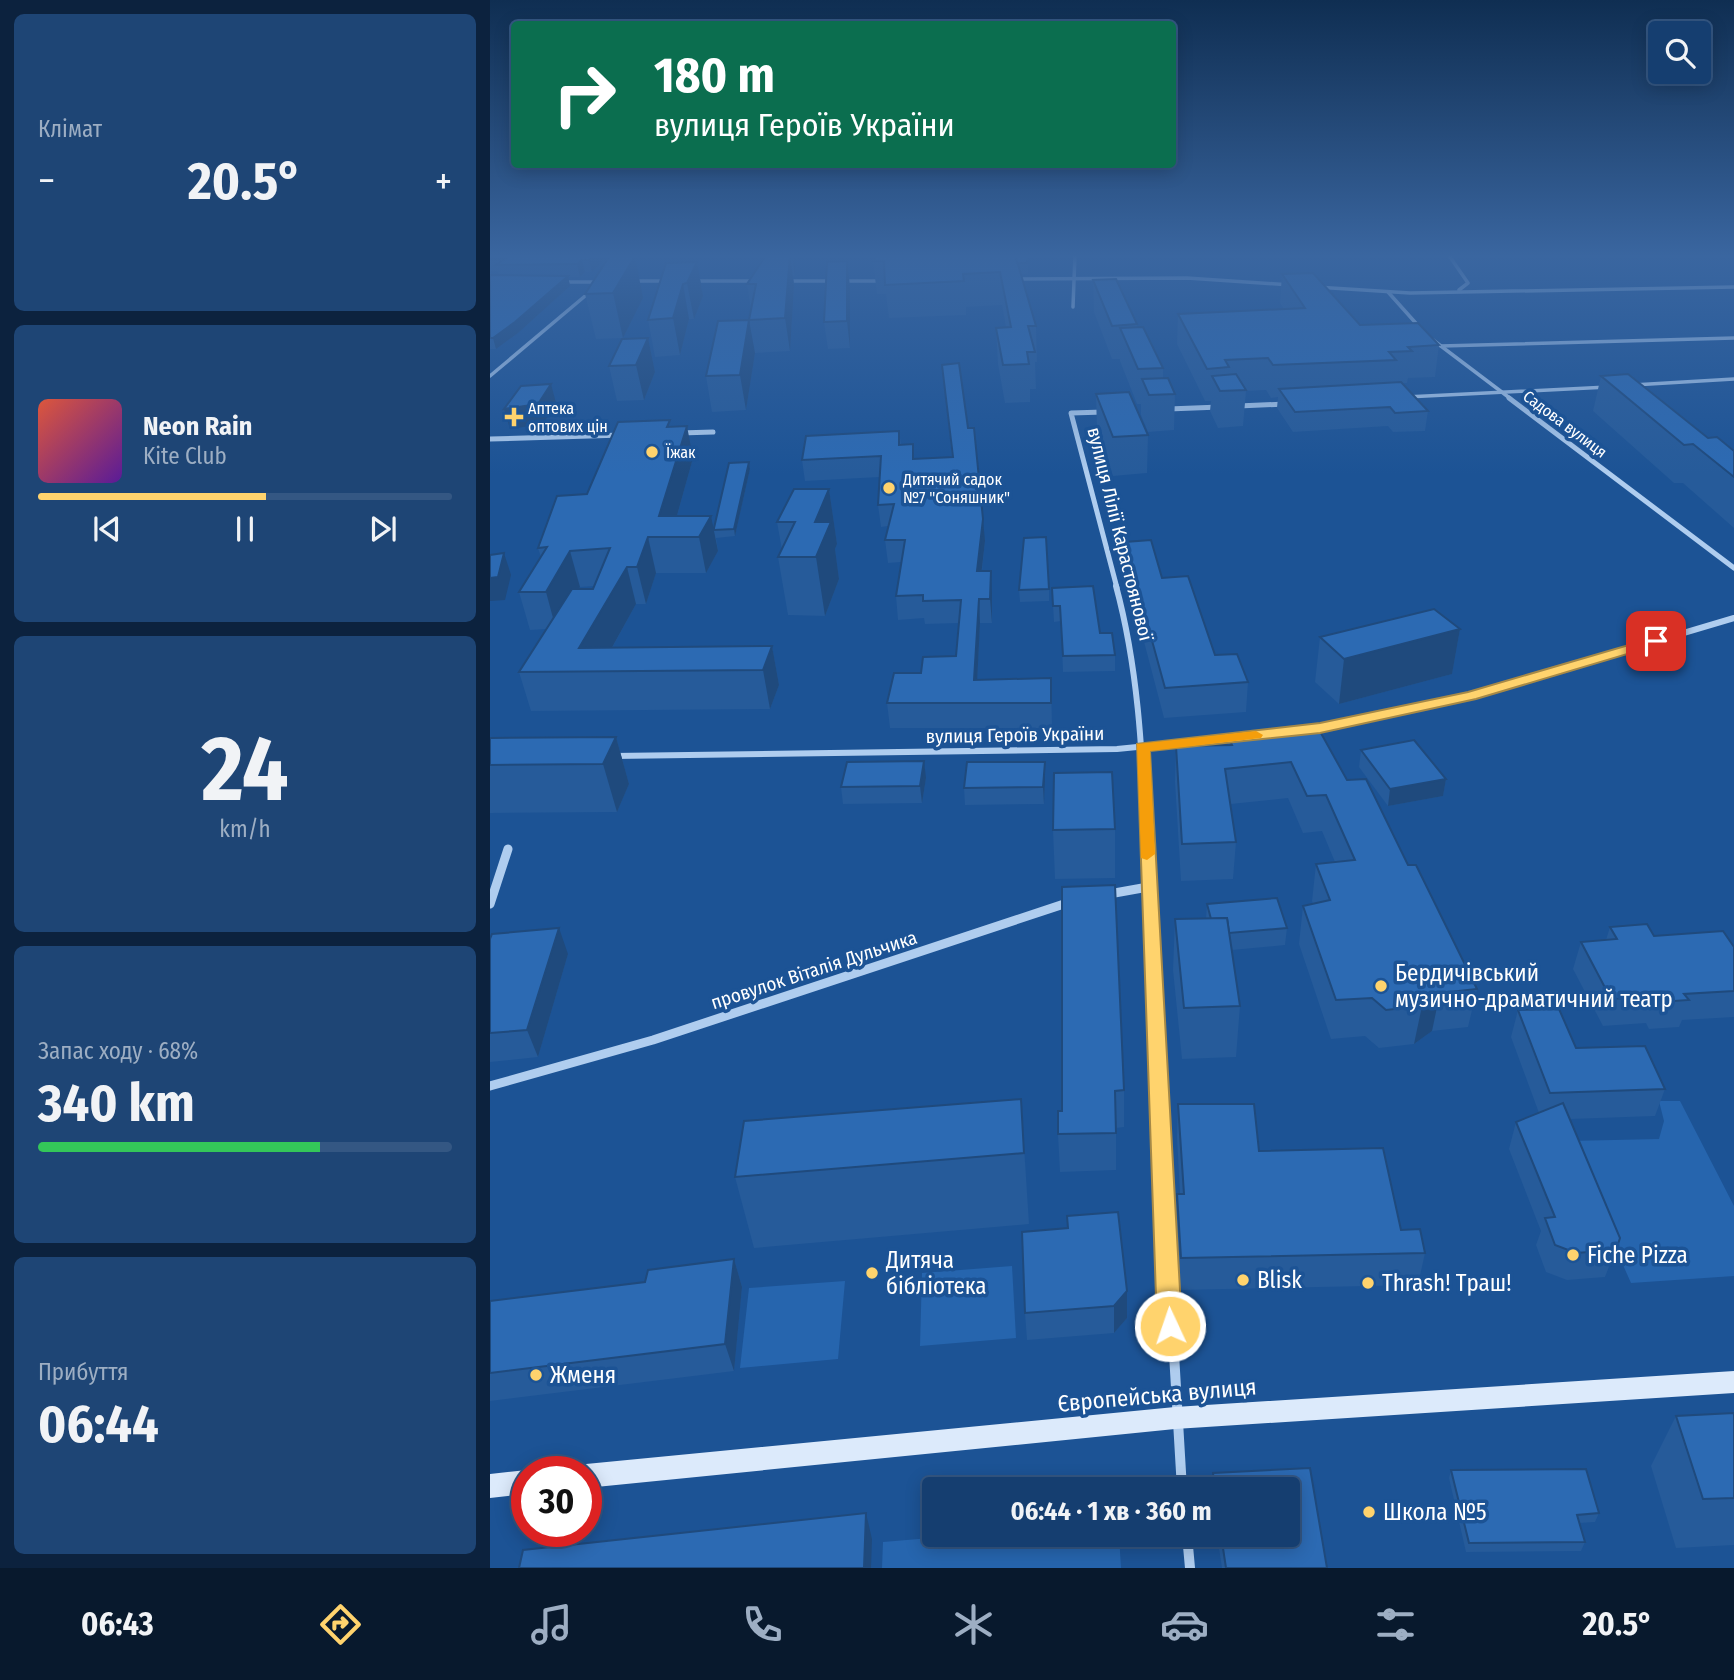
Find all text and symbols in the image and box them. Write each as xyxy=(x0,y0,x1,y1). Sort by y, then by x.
map controls xyxy=(1648,21,1711,84)
button: search xyxy=(1648,21,1711,84)
text: 180 m xyxy=(654,46,775,105)
icon: right xyxy=(539,49,630,140)
text: вулиця Героїв України xyxy=(654,106,955,144)
text: Клімат xyxy=(38,115,102,143)
text: 20.5° xyxy=(188,150,302,213)
text: − xyxy=(38,158,55,204)
text: + xyxy=(435,158,452,204)
street label: Садова вулиця xyxy=(1519,386,1611,462)
place label: Аптека оптових цін xyxy=(528,399,608,436)
marker: Аптека оптових цін xyxy=(506,409,522,425)
text: Neon Rain xyxy=(143,411,252,442)
street label: вулиця Лілії Карастоянової xyxy=(1082,425,1158,644)
text: Kite Club xyxy=(143,442,227,470)
place label: Їжак xyxy=(665,443,696,462)
marker: Їжак xyxy=(644,444,660,460)
place label: Дитячий садок №7 "Соняшник" xyxy=(902,470,1010,507)
marker: Дитячий садок №7 "Соняшник" xyxy=(881,480,897,496)
icon: previous xyxy=(88,510,126,548)
icon: pause xyxy=(226,510,264,548)
icon: next xyxy=(364,510,402,548)
pin xyxy=(1626,611,1686,671)
icon: arrive xyxy=(1637,622,1675,660)
text: 24 xyxy=(201,715,289,824)
street label: вулиця Героїв України xyxy=(926,722,1104,748)
text: km/h xyxy=(219,815,271,843)
street label: провулок Віталія Дульчика xyxy=(708,926,920,1014)
place label: Бердичівський музично-драматичний театр xyxy=(1395,959,1673,1013)
marker: Бердичівський музично-драматичний театр xyxy=(1373,978,1389,994)
text: Запас ходу · 68% xyxy=(38,1037,198,1065)
text: 340 km xyxy=(38,1072,195,1135)
place label: Fiche Pizza xyxy=(1587,1241,1688,1269)
place label: Дитяча бібліотека xyxy=(885,1246,986,1300)
marker: Fiche Pizza xyxy=(1565,1247,1581,1263)
marker: Дитяча бібліотека xyxy=(864,1265,880,1281)
place label: Blisk xyxy=(1257,1266,1302,1294)
place label: Thrash! Траш! xyxy=(1382,1269,1511,1297)
marker: Blisk xyxy=(1235,1272,1251,1288)
marker: Thrash! Траш! xyxy=(1360,1275,1376,1291)
position arrow xyxy=(1133,1289,1207,1363)
text: Прибуття xyxy=(38,1358,128,1386)
place label: Жменя xyxy=(550,1361,616,1389)
marker: Жменя xyxy=(528,1367,544,1383)
street label: Європейська вулиця xyxy=(1056,1372,1258,1418)
text: 06:44 xyxy=(38,1393,159,1456)
speed limit sign: 30 xyxy=(511,1456,602,1547)
text: 06:44 · 1 хв · 360 m xyxy=(1011,1496,1211,1527)
place label: Школа №5 xyxy=(1383,1498,1487,1526)
marker: Школа №5 xyxy=(1361,1504,1377,1520)
icon: directions xyxy=(316,1600,365,1649)
icon: music xyxy=(527,1600,576,1649)
icon: phone xyxy=(738,1600,787,1649)
icon: climate xyxy=(949,1600,998,1649)
icon: car xyxy=(1160,1600,1209,1649)
icon: filters xyxy=(1371,1600,1420,1649)
text: 06:43 xyxy=(81,1605,154,1643)
text: 20.5° xyxy=(1583,1605,1653,1643)

